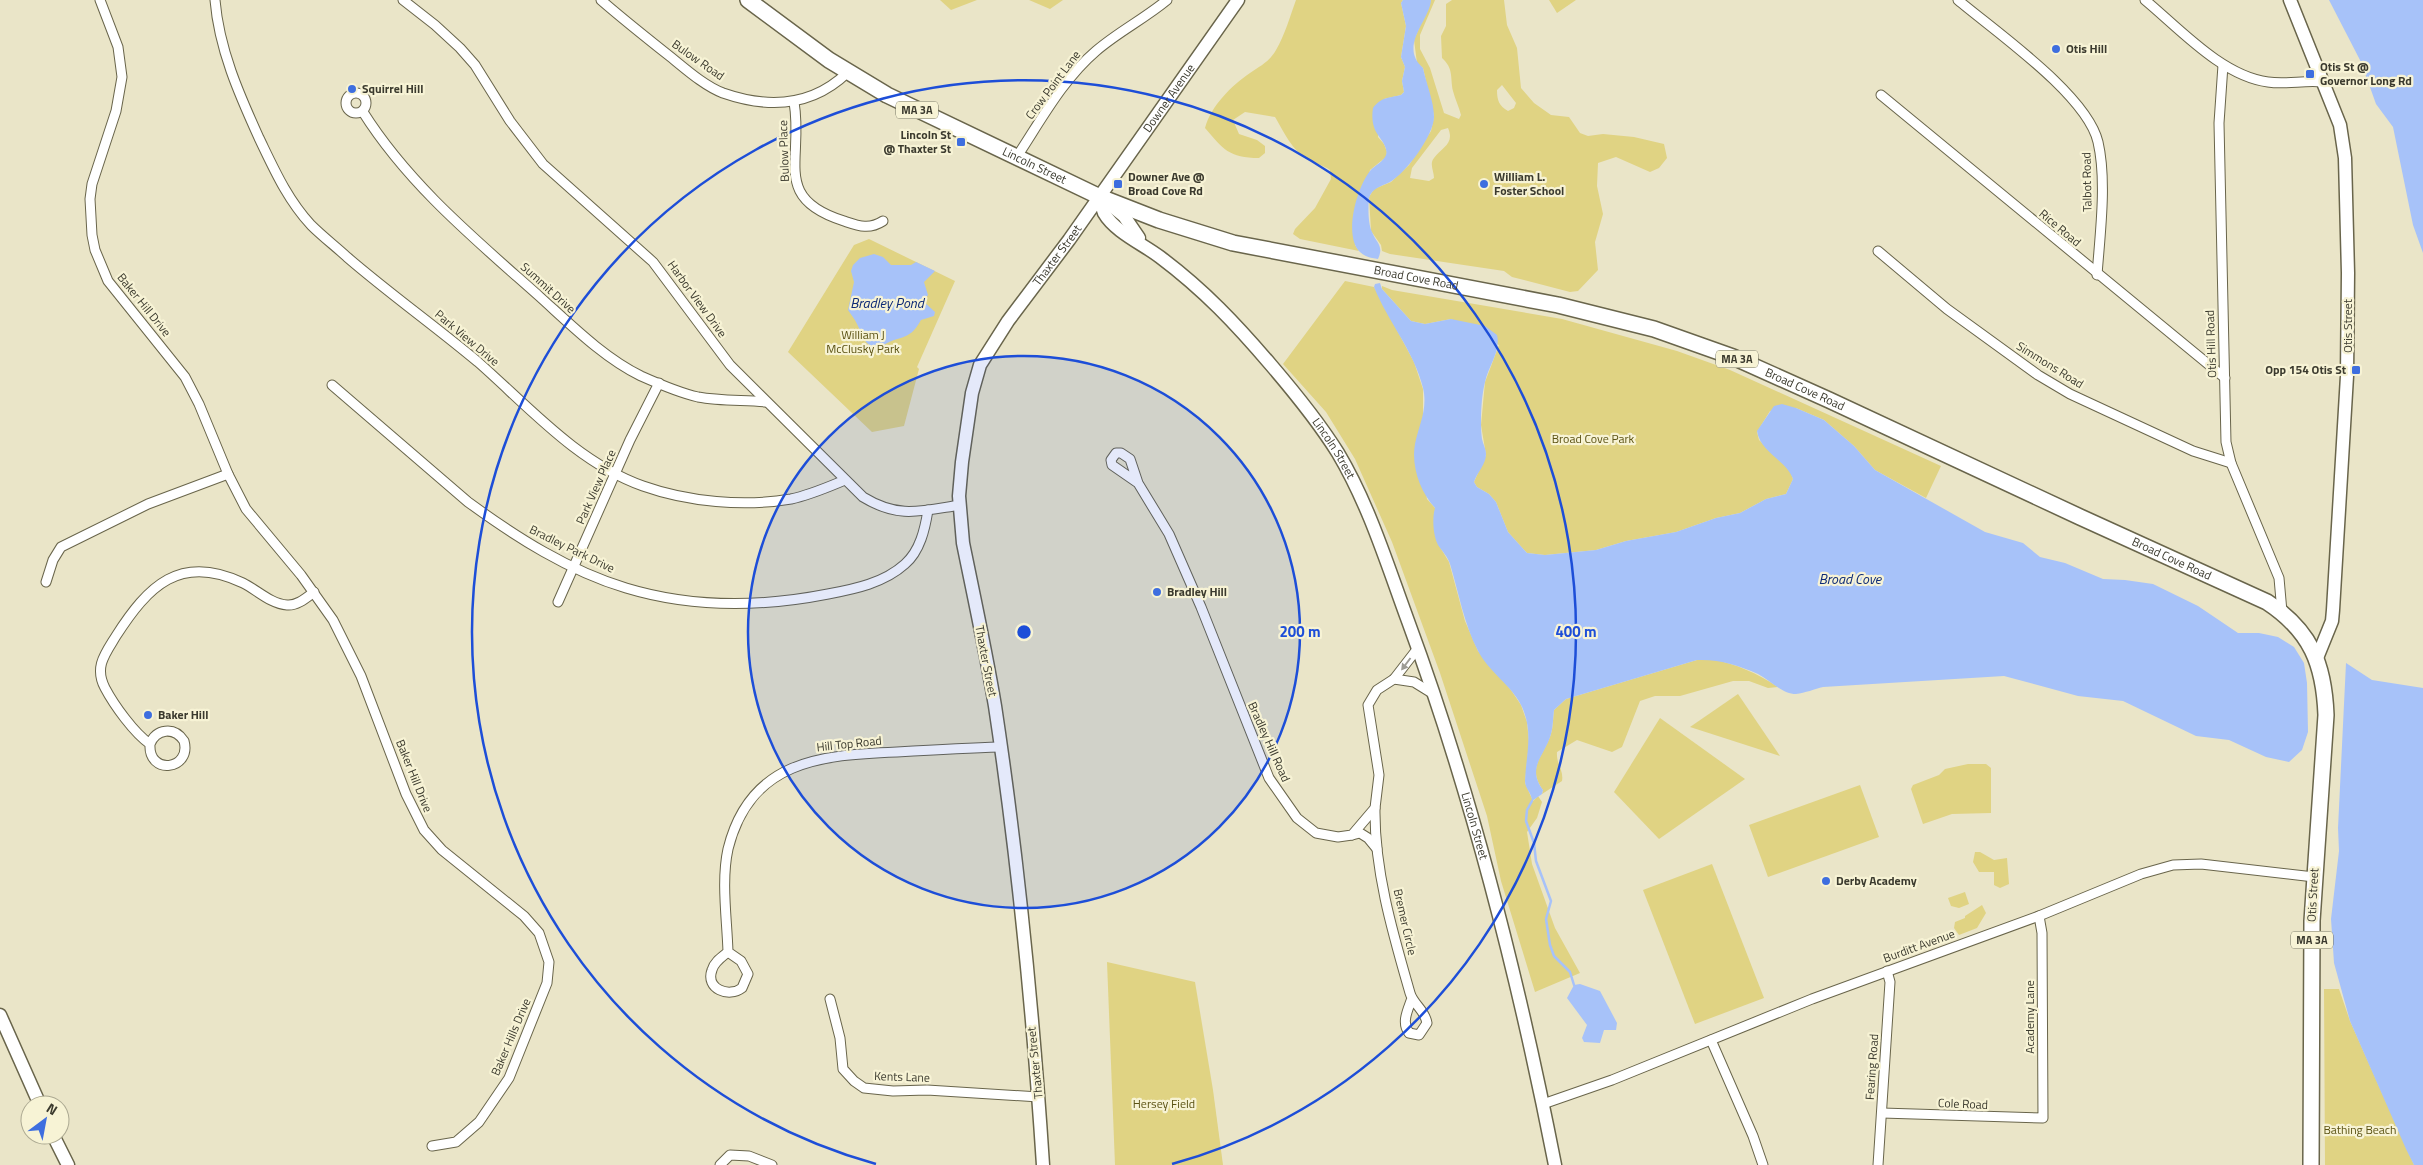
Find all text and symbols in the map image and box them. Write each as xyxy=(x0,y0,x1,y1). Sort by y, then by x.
street label: Bulow Road xyxy=(668,34,729,85)
place label: Otis Hill xyxy=(2066,39,2107,58)
marker: Otis Hill xyxy=(2050,43,2062,55)
street label: Crow Point Lane xyxy=(1020,46,1085,123)
place label: Otis St @ Governor Long Rd xyxy=(2320,57,2412,90)
street label: Downer Avenue xyxy=(1138,60,1199,136)
marker: Otis St @ Governor Long Rd xyxy=(2304,68,2316,80)
place label: Squirrel Hill xyxy=(362,79,423,98)
marker: Squirrel Hill xyxy=(346,83,358,95)
road number: MA 3A xyxy=(896,102,938,118)
street label: Bulow Place xyxy=(773,120,794,182)
place label: Lincoln St @ Thaxter St xyxy=(883,125,952,158)
marker: Lincoln St @ Thaxter St xyxy=(955,136,967,148)
street label: Lincoln Street xyxy=(999,142,1071,189)
street label: Talbot Road xyxy=(2076,152,2097,212)
place label: Downer Ave @ Broad Cove Rd xyxy=(1128,167,1205,200)
place label: William L. Foster School xyxy=(1494,167,1564,200)
marker: Downer Ave @ Broad Cove Rd xyxy=(1112,178,1124,190)
marker: William L. Foster School xyxy=(1478,178,1490,190)
street label: Rice Road xyxy=(2035,204,2086,251)
street label: Thaxter Street xyxy=(1028,220,1086,290)
street label: Harbor View Drive xyxy=(663,256,732,341)
street label: Summit Drive xyxy=(516,258,580,318)
street label: Broad Cove Road xyxy=(1372,260,1460,295)
street label: Baker Hill Drive xyxy=(113,269,176,341)
water label: Bradley Pond xyxy=(850,292,926,313)
street label: Otis Street xyxy=(2338,298,2357,353)
street label: Park View Drive xyxy=(431,305,504,370)
street label: Otis Hill Road xyxy=(2200,310,2221,378)
park label: William J McClusky Park xyxy=(826,325,900,358)
street label: Simmons Road xyxy=(2013,336,2088,393)
road number: MA 3A xyxy=(1716,350,1758,368)
place label: Opp 154 Otis St xyxy=(2265,360,2347,379)
street label: Broad Cove Road xyxy=(1762,363,1848,415)
marker: Opp 154 Otis St xyxy=(2350,364,2362,376)
street label: Lincoln Street xyxy=(1308,413,1361,483)
park label: Broad Cove Park xyxy=(1552,429,1635,448)
street label: Park View Place xyxy=(571,446,621,527)
street label: Bradley Park Drive xyxy=(526,520,618,577)
street label: Broad Cove Road xyxy=(2129,532,2215,585)
water label: Broad Cove xyxy=(1819,568,1883,589)
place label: Bradley Hill xyxy=(1167,582,1227,601)
marker: Bradley Hill xyxy=(1151,586,1163,598)
text: 200 m xyxy=(1279,620,1321,643)
text: 400 m xyxy=(1555,620,1597,643)
centre of rings xyxy=(1015,623,1033,641)
street label: Thaxter Street xyxy=(970,624,1003,699)
one-way arrow xyxy=(1402,657,1412,670)
street label: Bradley Hill Road xyxy=(1243,699,1296,785)
place label: Baker Hill xyxy=(158,705,208,724)
marker: Baker Hill xyxy=(142,709,154,721)
street label: Hill Top Road xyxy=(815,731,882,756)
street label: Baker Hill Drive xyxy=(391,737,438,815)
street label: Lincoln Street xyxy=(1456,790,1494,862)
street label: Otis Street xyxy=(2302,867,2323,922)
place label: Derby Academy xyxy=(1836,871,1917,890)
marker: Derby Academy xyxy=(1820,875,1832,887)
street label: Bremer Circle xyxy=(1389,887,1422,957)
street label: Burditt Avenue xyxy=(1880,924,1957,967)
road number: MA 3A xyxy=(2291,932,2333,948)
street label: Academy Lane xyxy=(2020,980,2039,1054)
street label: Baker Hills Drive xyxy=(486,995,535,1079)
street label: Thaxter Street xyxy=(1021,1025,1048,1100)
street label: Fearing Road xyxy=(1860,1033,1883,1101)
street label: Kents Lane xyxy=(874,1066,930,1087)
street label: Cole Road xyxy=(1938,1093,1988,1114)
park label: Hersey Field xyxy=(1133,1094,1195,1113)
north arrow xyxy=(20,1095,70,1145)
text: N xyxy=(42,1097,62,1120)
park label: Bathing Beach xyxy=(2323,1120,2397,1139)

